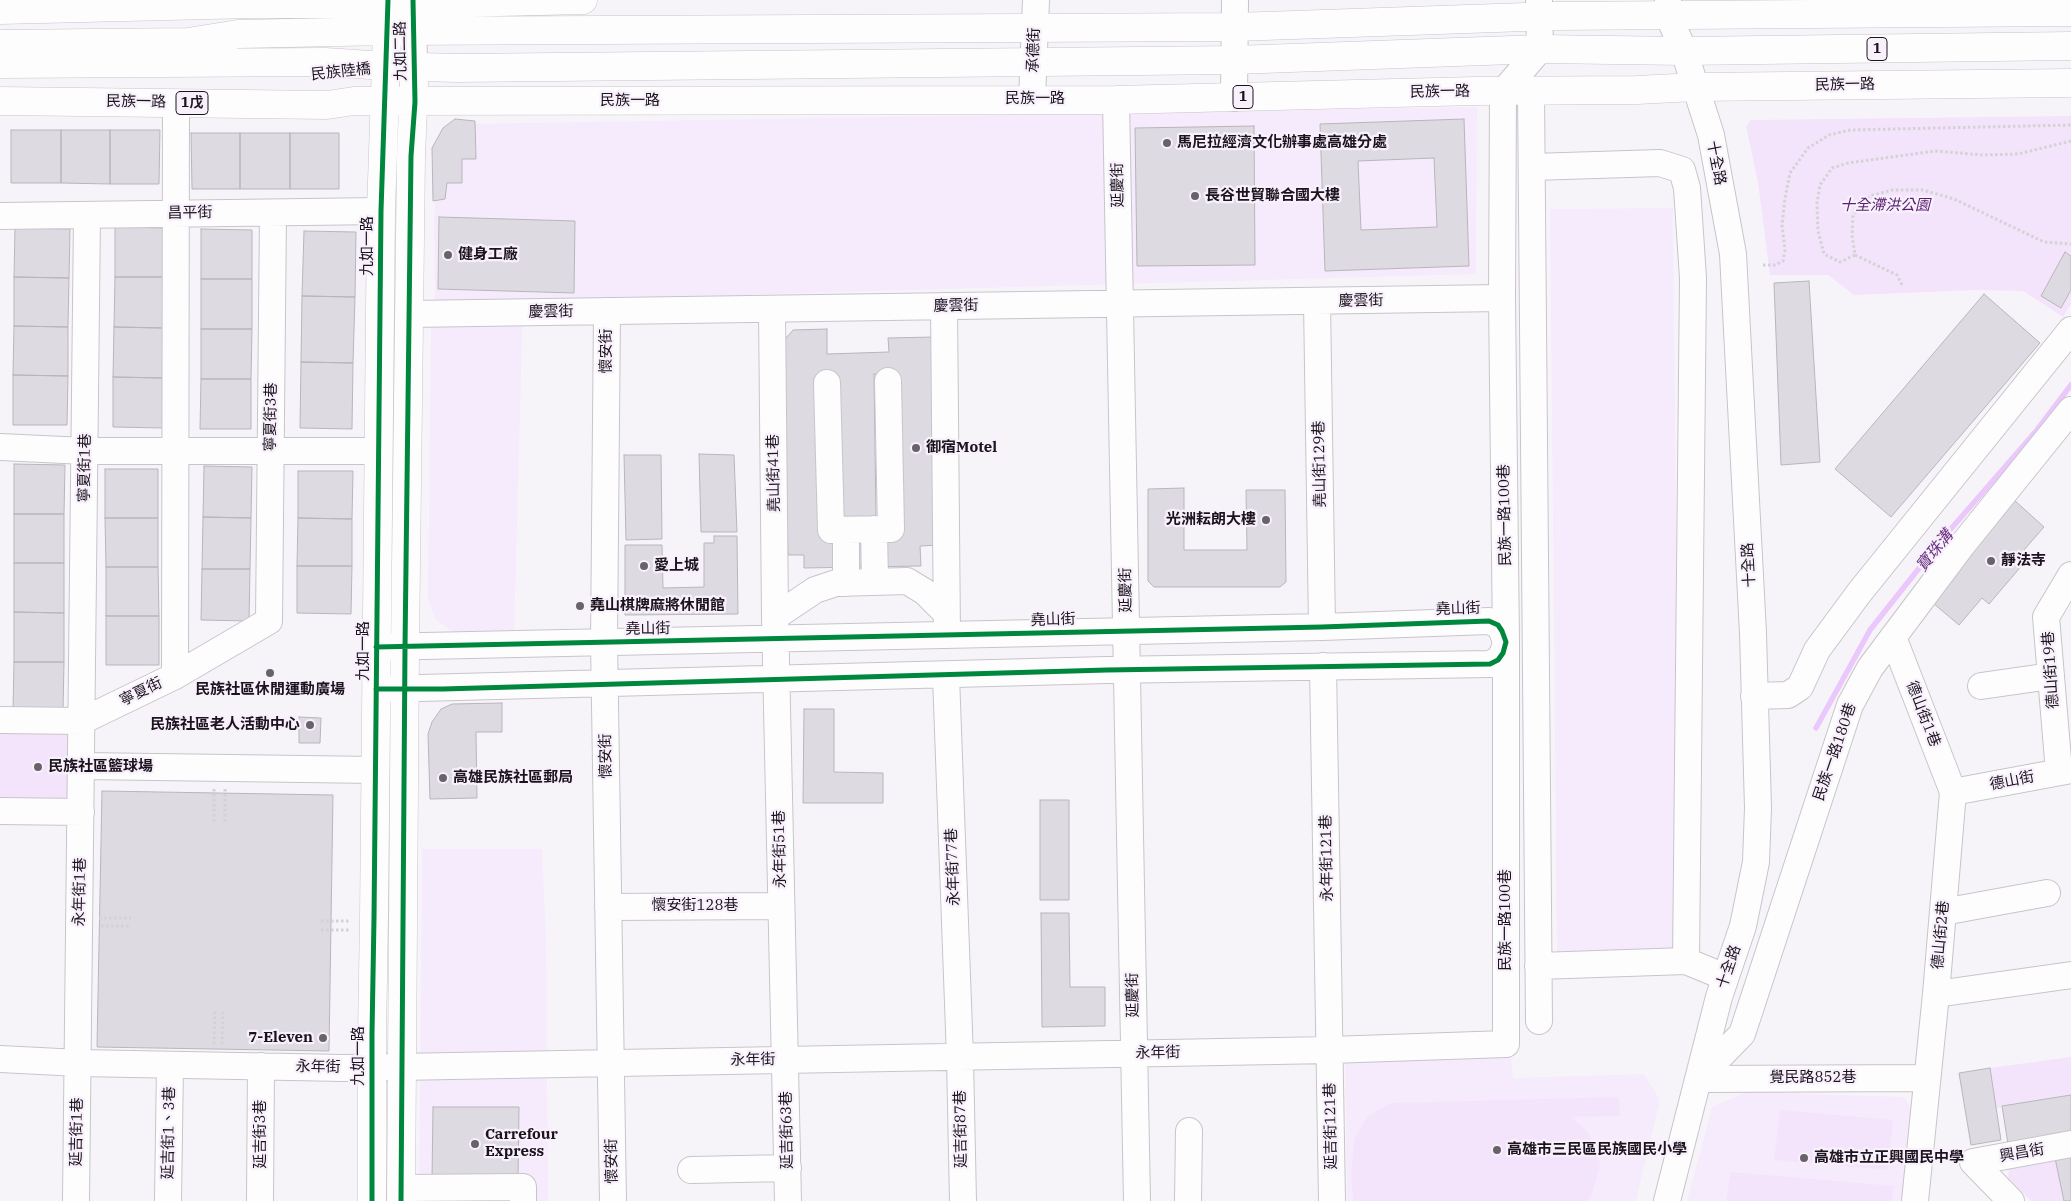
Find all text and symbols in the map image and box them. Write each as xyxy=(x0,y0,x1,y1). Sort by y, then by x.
street label: 九如二路 xyxy=(391,21,411,81)
street label: 承德街 xyxy=(1024,27,1044,73)
road number: 1 xyxy=(1867,38,1887,61)
street label: 民族陸橋 xyxy=(310,60,372,84)
street label: 民族一路 xyxy=(1815,75,1875,95)
street label: 民族一路 xyxy=(1410,82,1470,102)
road number: 1 xyxy=(1233,85,1253,108)
street label: 民族一路 xyxy=(1005,90,1065,108)
street label: 民族一路 xyxy=(106,92,166,112)
road number: 1戊 xyxy=(176,92,208,115)
street label: 民族一路 xyxy=(600,92,660,110)
place label: 馬尼拉經濟文化辦事處高雄分處 xyxy=(1177,134,1387,152)
marker: 馬尼拉經濟文化辦事處高雄分處 xyxy=(1161,137,1173,149)
street label: 十全路 xyxy=(1703,139,1729,187)
street label: 延慶街 xyxy=(1109,162,1127,208)
place label: 長谷世貿聯合國大樓 xyxy=(1205,187,1340,205)
marker: 長谷世貿聯合國大樓 xyxy=(1189,190,1201,202)
park label: 十全滯洪公園 xyxy=(1840,197,1930,215)
street label: 昌平街 xyxy=(167,204,213,222)
street label: 九如一路 xyxy=(359,216,377,276)
place label: 健身工廠 xyxy=(458,246,518,264)
marker: 健身工廠 xyxy=(442,249,454,261)
street label: 慶雲街 xyxy=(1338,292,1384,310)
street label: 慶雲街 xyxy=(933,297,979,315)
street label: 慶雲街 xyxy=(528,303,574,321)
street label: 懷安街 xyxy=(598,329,616,373)
street label: 寧夏街3巷 xyxy=(261,382,281,452)
street label: 堯山街129巷 xyxy=(1310,420,1330,508)
street label: 寧夏街1巷 xyxy=(75,433,95,503)
street label: 堯山街41巷 xyxy=(764,434,784,512)
place label: 御宿Motel xyxy=(926,439,997,457)
marker: 御宿Motel xyxy=(910,442,922,454)
street label: 民族一路100巷 xyxy=(1495,464,1515,566)
place label: 光洲耘朗大樓 xyxy=(1166,511,1256,529)
marker: 光洲耘朗大樓 xyxy=(1260,514,1272,526)
water label: 寶珠溝 xyxy=(1912,526,1958,576)
street label: 十全路 xyxy=(1739,542,1759,588)
place label: 靜法寺 xyxy=(2001,552,2046,570)
marker: 靜法寺 xyxy=(1985,555,1997,567)
place label: 愛上城 xyxy=(654,557,699,575)
marker: 愛上城 xyxy=(638,560,650,572)
street label: 延慶街 xyxy=(1117,567,1135,613)
place label: 堯山棋牌麻將休閒館 xyxy=(590,597,725,615)
street label: 堯山街 xyxy=(1435,599,1481,619)
marker: 堯山棋牌麻將休閒館 xyxy=(574,600,586,612)
street label: 堯山街 xyxy=(1030,610,1076,630)
street label: 堯山街 xyxy=(625,620,671,638)
street label: 九如一路 xyxy=(355,621,373,681)
street label: 德山街19巷 xyxy=(2039,630,2063,710)
marker: 民族社區休閒運動廣場 xyxy=(264,667,276,679)
street label: 寧夏街 xyxy=(117,674,165,710)
street label: 德山街1巷 xyxy=(1902,679,1944,749)
place label: 民族社區休閒運動廣場 xyxy=(195,681,345,699)
street label: 民族一路180巷 xyxy=(1810,701,1860,803)
place label: 民族社區老人活動中心 xyxy=(150,716,300,734)
marker: 民族社區老人活動中心 xyxy=(304,719,316,731)
street label: 懷安街 xyxy=(597,733,615,779)
place label: 民族社區籃球場 xyxy=(48,758,153,776)
marker: 民族社區籃球場 xyxy=(32,761,44,773)
street label: 德山街 xyxy=(1988,768,2036,794)
place label: 高雄民族社區郵局 xyxy=(453,769,573,787)
marker: 高雄民族社區郵局 xyxy=(437,772,449,784)
street label: 永年街51巷 xyxy=(770,810,790,888)
street label: 永年街121巷 xyxy=(1317,814,1337,902)
street label: 永年街77巷 xyxy=(943,828,963,906)
street label: 永年街1巷 xyxy=(70,857,90,927)
street label: 民族一路100巷 xyxy=(1497,869,1515,971)
street label: 懷安街128巷 xyxy=(652,897,738,915)
street label: 德山街2巷 xyxy=(1929,900,1953,970)
street label: 十全路 xyxy=(1713,943,1745,991)
street label: 延慶街 xyxy=(1124,972,1142,1018)
street label: 九如一路 xyxy=(350,1026,368,1086)
place label: 7-Eleven xyxy=(248,1029,313,1047)
marker: 7-Eleven xyxy=(317,1032,329,1044)
street label: 永年街 xyxy=(1135,1044,1181,1062)
street label: 永年街 xyxy=(730,1051,776,1069)
street label: 永年街 xyxy=(295,1058,341,1076)
street label: 覺民路852巷 xyxy=(1770,1069,1856,1087)
street label: 延吉街121巷 xyxy=(1321,1082,1341,1170)
street label: 延吉街1、3巷 xyxy=(159,1086,179,1180)
street label: 延吉街87巷 xyxy=(951,1090,971,1168)
street label: 延吉街63巷 xyxy=(777,1091,797,1169)
street label: 延吉街1巷 xyxy=(67,1097,87,1167)
street label: 延吉街3巷 xyxy=(252,1100,270,1168)
place label: Carrefour Express xyxy=(485,1126,558,1161)
marker: Carrefour Express xyxy=(469,1138,481,1150)
street label: 懷安街 xyxy=(603,1138,621,1184)
street label: 興昌街 xyxy=(1998,1140,2046,1166)
place label: 高雄市三民區民族國民小學 xyxy=(1507,1141,1687,1159)
marker: 高雄市三民區民族國民小學 xyxy=(1491,1144,1503,1156)
place label: 高雄市立正興國民中學 xyxy=(1814,1149,1964,1167)
marker: 高雄市立正興國民中學 xyxy=(1798,1152,1810,1164)

